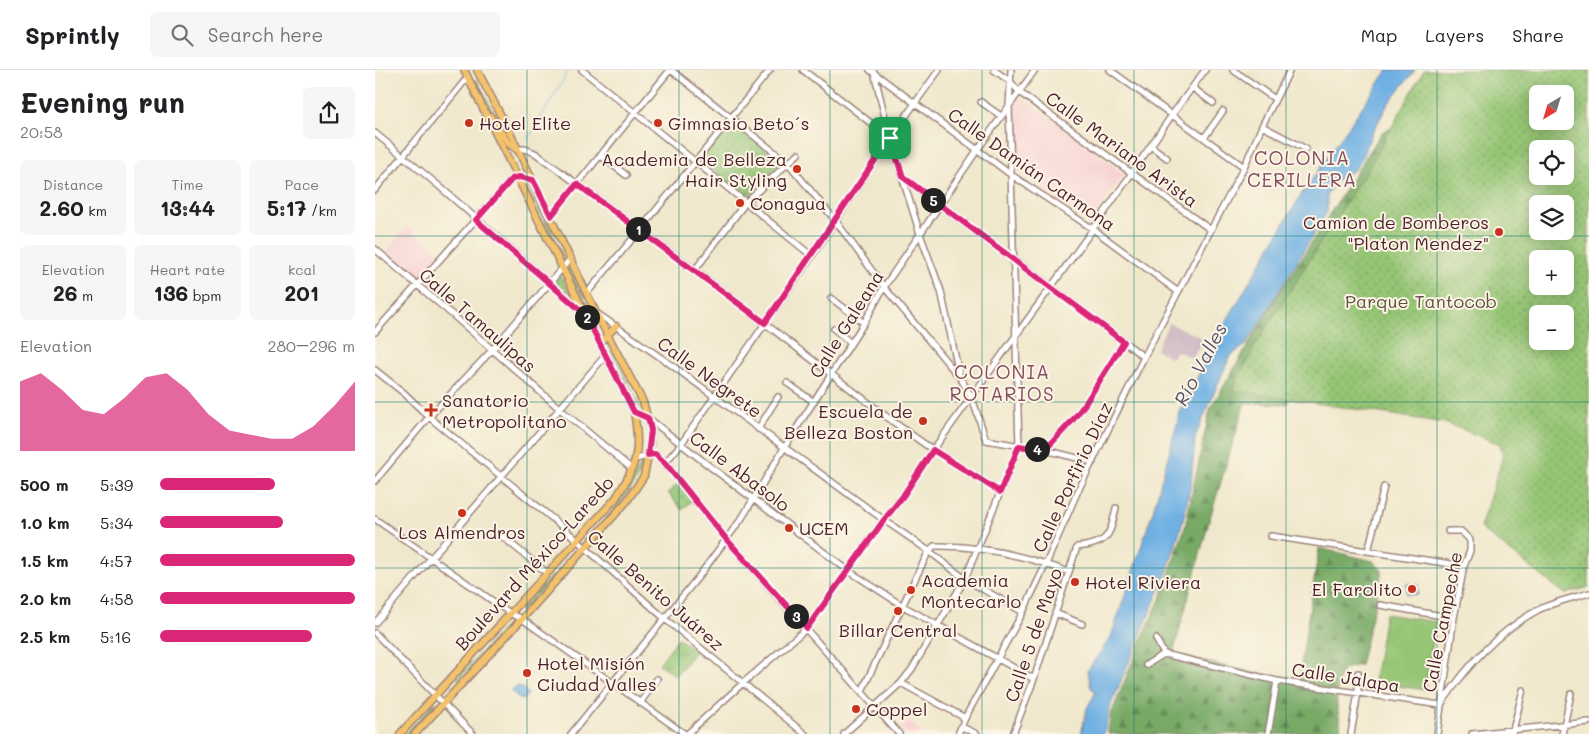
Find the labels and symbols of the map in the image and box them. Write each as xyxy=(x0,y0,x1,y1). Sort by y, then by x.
north arrow xyxy=(1529,85,1574,130)
street label: Calle Mariano Arista xyxy=(1041,86,1203,212)
street label: Calle Damián Carmona xyxy=(943,102,1121,236)
place label: Hotel Elite xyxy=(479,111,571,135)
place label: Gimnasio Beto´s xyxy=(668,111,810,135)
marker: Hotel Elite xyxy=(463,117,475,129)
marker: Gimnasio Beto´s xyxy=(652,117,664,129)
pin xyxy=(869,117,911,159)
district label: COLONIA CERILLERA xyxy=(1247,145,1357,192)
place label: Academia de Belleza Hair Styling xyxy=(601,147,787,192)
marker: Academia de Belleza Hair Styling xyxy=(791,163,803,175)
pin: 5 xyxy=(921,188,945,212)
place label: Conagua xyxy=(750,191,826,215)
marker: Conagua xyxy=(734,197,746,209)
place label: Camion de Bomberos "Platon Mendez" xyxy=(1303,210,1489,255)
pin: 1 xyxy=(625,216,651,242)
marker: Camion de Bomberos "Platon Mendez" xyxy=(1493,226,1505,238)
street label: Calle Tamaulipas xyxy=(414,262,542,378)
street label: Calle Galeana xyxy=(803,266,889,382)
park label: Parque Tantocob xyxy=(1345,289,1497,313)
pin: 2 xyxy=(575,304,599,330)
water label: Río Valles xyxy=(1168,318,1232,410)
street label: Calle Negrete xyxy=(653,331,767,423)
district label: COLONIA ROTARIOS xyxy=(949,359,1055,406)
place label: Sanatorio Metropolitano xyxy=(442,388,567,433)
street label: Calle Porfirio Díaz xyxy=(1027,398,1117,556)
place label: Escuela de Belleza Boston xyxy=(784,399,913,444)
marker: Sanatorio Metropolitano xyxy=(424,403,438,417)
marker: Escuela de Belleza Boston xyxy=(917,415,929,427)
street label: Calle Abasolo xyxy=(685,425,795,517)
pin: 4 xyxy=(1025,436,1049,462)
street label: Boulevard México-Laredo xyxy=(449,471,619,655)
marker: Los Almendros xyxy=(456,507,468,519)
place label: UCEM xyxy=(799,516,849,540)
place label: Los Almendros xyxy=(399,520,525,544)
marker: UCEM xyxy=(783,522,795,534)
street label: Calle Benito Juárez xyxy=(583,524,729,656)
street label: Calle Campeche xyxy=(1417,550,1467,694)
street label: Calle 5 de Mayo xyxy=(999,565,1067,705)
place label: Academia Montecarlo xyxy=(921,568,1021,613)
place label: Hotel Riviera xyxy=(1085,570,1201,594)
marker: Hotel Riviera xyxy=(1069,576,1081,588)
place label: El Farolito xyxy=(1312,577,1402,601)
marker: El Farolito xyxy=(1406,583,1418,595)
marker: Academia Montecarlo xyxy=(905,584,917,596)
pin: 3 xyxy=(783,604,809,628)
marker: Billar Central xyxy=(892,605,904,617)
place label: Billar Central xyxy=(839,618,957,642)
place label: Hotel Misión Ciudad Valles xyxy=(537,651,657,696)
street label: Calle Jalapa xyxy=(1290,657,1402,697)
marker: Hotel Misión Ciudad Valles xyxy=(521,667,533,679)
place label: Coppel xyxy=(866,697,927,721)
marker: Coppel xyxy=(850,703,862,715)

